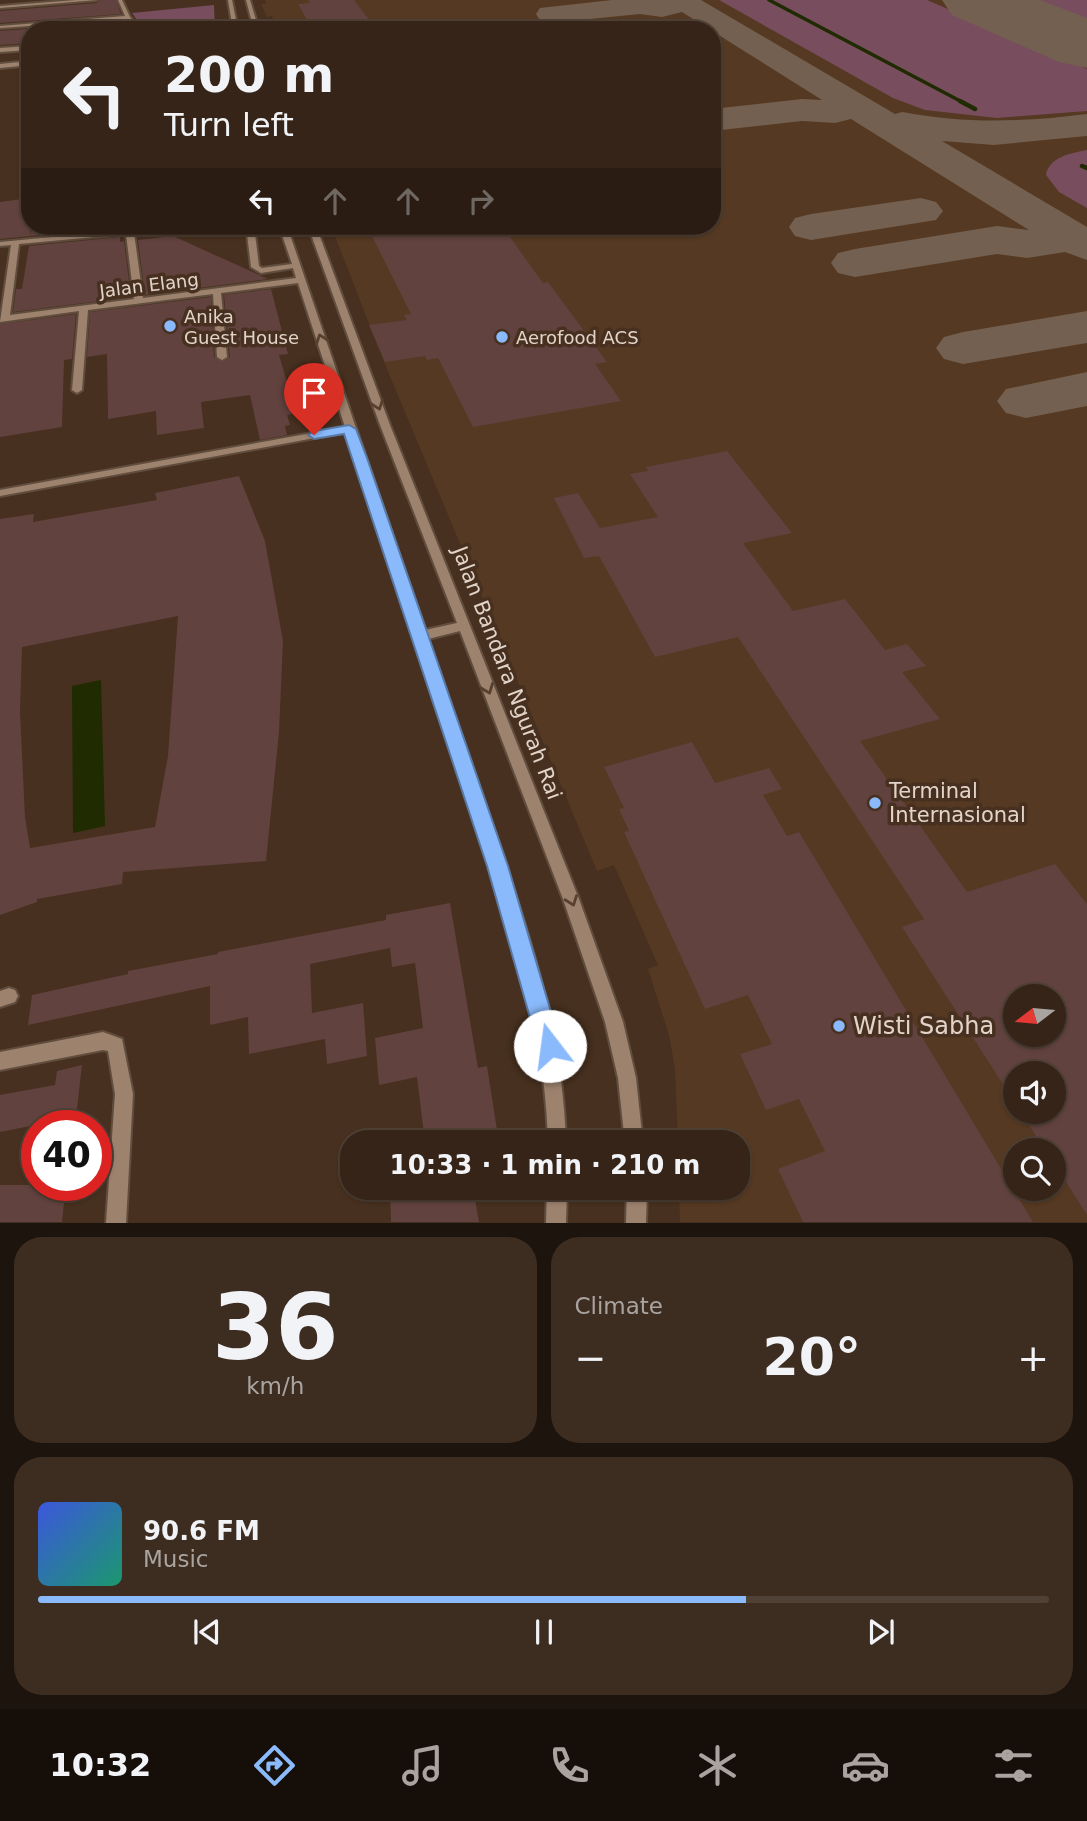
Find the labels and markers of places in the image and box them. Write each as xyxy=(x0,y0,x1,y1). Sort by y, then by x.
place label: Anika Guest House xyxy=(184,306,299,348)
marker: Anika Guest House xyxy=(162,318,178,334)
place label: Aerofood ACS xyxy=(516,327,639,348)
marker: Aerofood ACS xyxy=(494,329,510,345)
pin xyxy=(284,363,344,435)
place label: Terminal Internasional xyxy=(888,779,1026,827)
marker: Terminal Internasional xyxy=(867,795,883,811)
place label: Wisti Sabha xyxy=(853,1012,994,1040)
marker: Wisti Sabha xyxy=(831,1018,847,1034)

